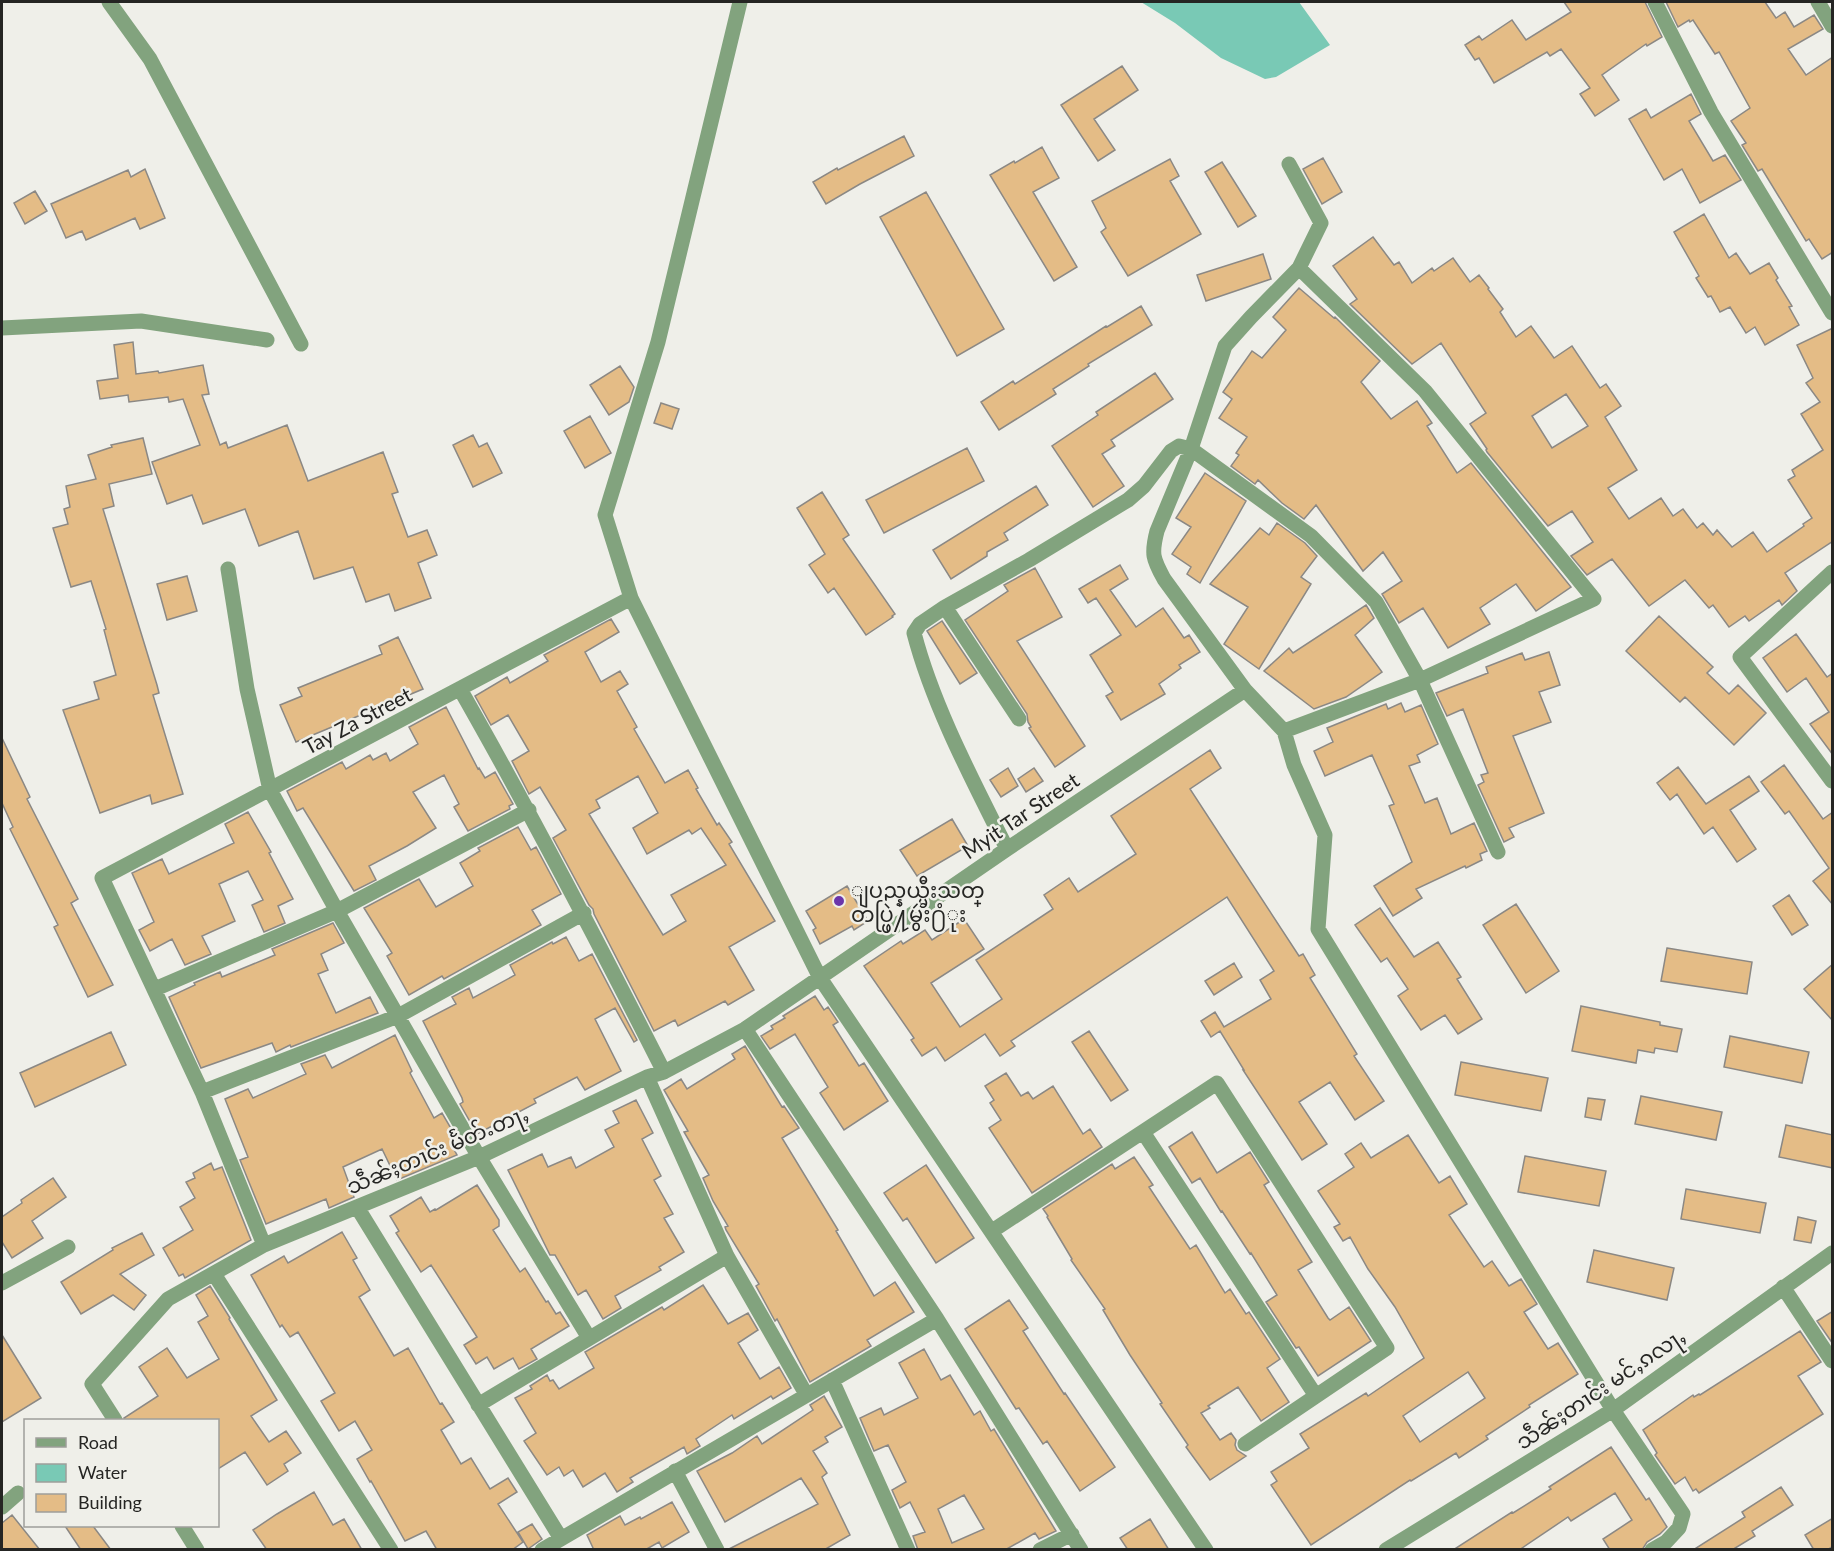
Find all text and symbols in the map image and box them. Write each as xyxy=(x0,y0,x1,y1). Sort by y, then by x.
street label: Tay Za Street xyxy=(298,681,416,759)
street label: Myit Tar Street xyxy=(957,766,1084,863)
place label: ျပည္နယ္မီးသတ္ တပ္ဖြဲ႔မွဴး႐ံုး xyxy=(851,875,985,933)
marker: ျပည္နယ္မီးသတ္ တပ္ဖြဲ႔မွဴး႐ံုး xyxy=(832,894,846,908)
street label: သဵၼ်ႈတၢင်း မႅတ်ႉတႃႇ xyxy=(342,1098,534,1204)
street label: သဵၼ်ႈတၢင်း မင်ႇၵလႃႇ xyxy=(1510,1320,1693,1459)
legend xyxy=(24,1419,219,1527)
text: Road xyxy=(78,1431,118,1453)
text: Water xyxy=(78,1461,127,1483)
text: Building xyxy=(78,1491,142,1513)

